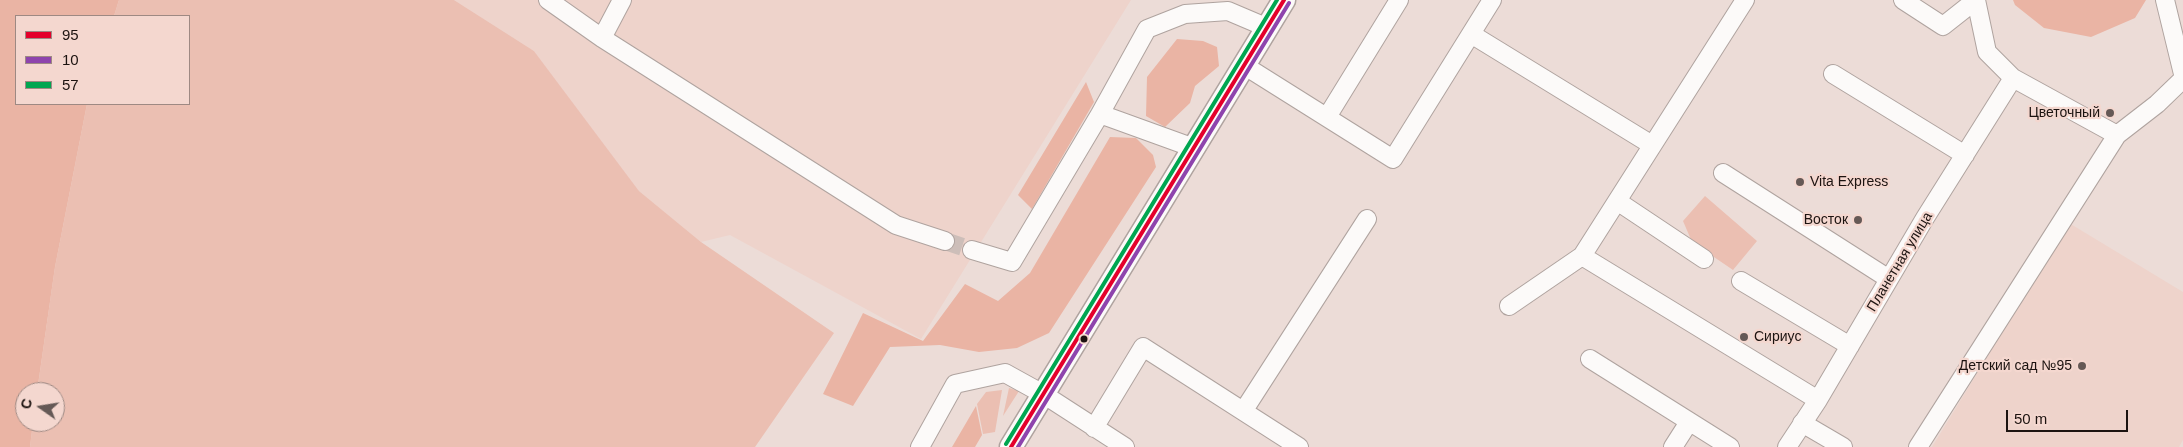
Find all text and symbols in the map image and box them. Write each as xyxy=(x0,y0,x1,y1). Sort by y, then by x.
legend xyxy=(15,15,190,105)
text: 95 xyxy=(62,26,79,43)
text: 10 xyxy=(62,51,79,68)
text: 57 xyxy=(62,76,79,93)
place label: Цветочный xyxy=(2028,105,2100,121)
marker: Цветочный xyxy=(2104,107,2116,119)
place label: Vita Express xyxy=(1810,174,1888,190)
marker: Vita Express xyxy=(1794,176,1806,188)
street label: Планетная улица xyxy=(1864,209,1936,315)
place label: Восток xyxy=(1804,212,1848,228)
marker: Восток xyxy=(1852,214,1864,226)
place label: Сириус xyxy=(1754,329,1801,345)
marker: Сириус xyxy=(1738,331,1750,343)
unlabelled marker xyxy=(1079,334,1089,344)
place label: Детский сад №95 xyxy=(1959,358,2072,374)
marker: Детский сад №95 xyxy=(2076,360,2088,372)
north arrow xyxy=(15,382,65,432)
text: С xyxy=(17,397,35,411)
scale bar xyxy=(2008,400,2130,432)
text: 50 m xyxy=(2014,410,2047,427)

